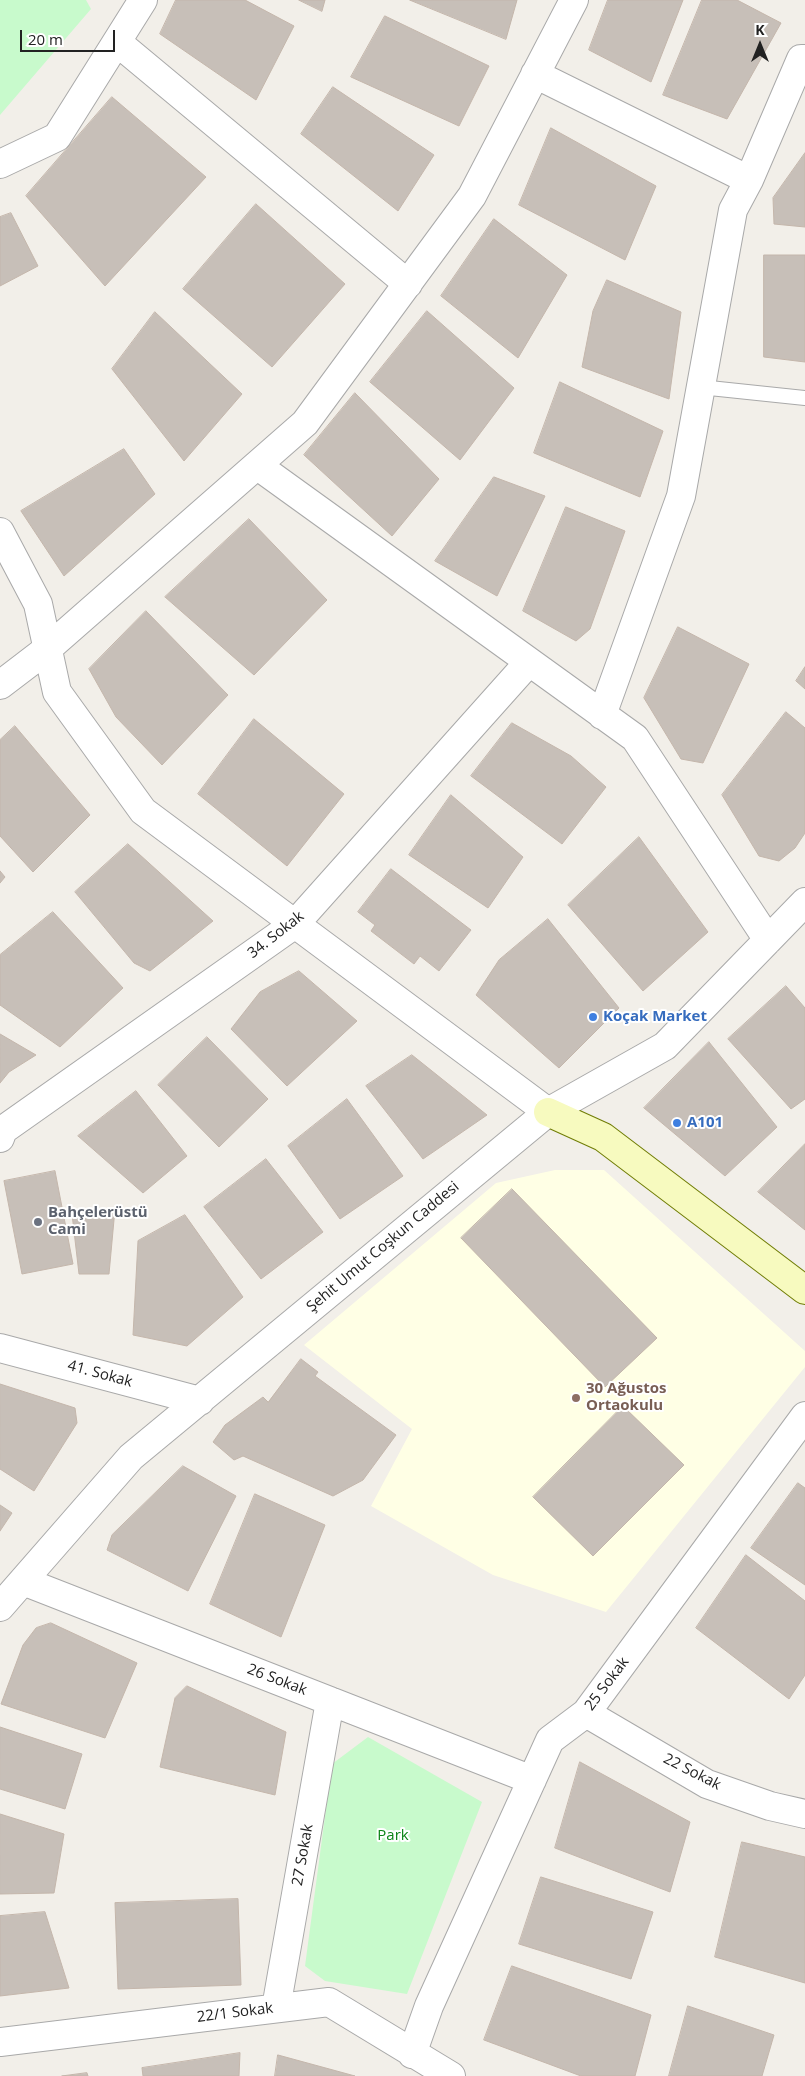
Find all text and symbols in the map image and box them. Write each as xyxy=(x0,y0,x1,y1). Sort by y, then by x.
scale bar xyxy=(22,20,118,52)
north arrow xyxy=(735,20,785,70)
text: K xyxy=(755,20,765,39)
text: 20 m xyxy=(28,29,63,49)
street label: 34. Sokak xyxy=(244,907,308,963)
place label: Koçak Market xyxy=(603,1008,707,1026)
marker: Koçak Market xyxy=(587,1011,599,1023)
place label: A101 xyxy=(687,1114,723,1132)
marker: A101 xyxy=(671,1117,683,1129)
street label: Şehit Umut Coşkun Caddesi xyxy=(303,1178,463,1316)
place label: Bahçelerüstü Cami xyxy=(48,1204,148,1239)
marker: Bahçelerüstü Cami xyxy=(32,1216,44,1228)
street label: 41. Sokak xyxy=(66,1357,134,1391)
place label: 30 Ağustos Ortaokulu xyxy=(586,1380,666,1415)
marker: 30 Ağustos Ortaokulu xyxy=(570,1392,582,1404)
street label: 25 Sokak xyxy=(581,1654,633,1714)
street label: 26 Sokak xyxy=(245,1660,309,1700)
street label: 22 Sokak xyxy=(660,1750,724,1794)
street label: 27 Sokak xyxy=(289,1823,317,1887)
park label: Park xyxy=(377,1827,409,1845)
street label: 22/1 Sokak xyxy=(196,1999,274,2027)

